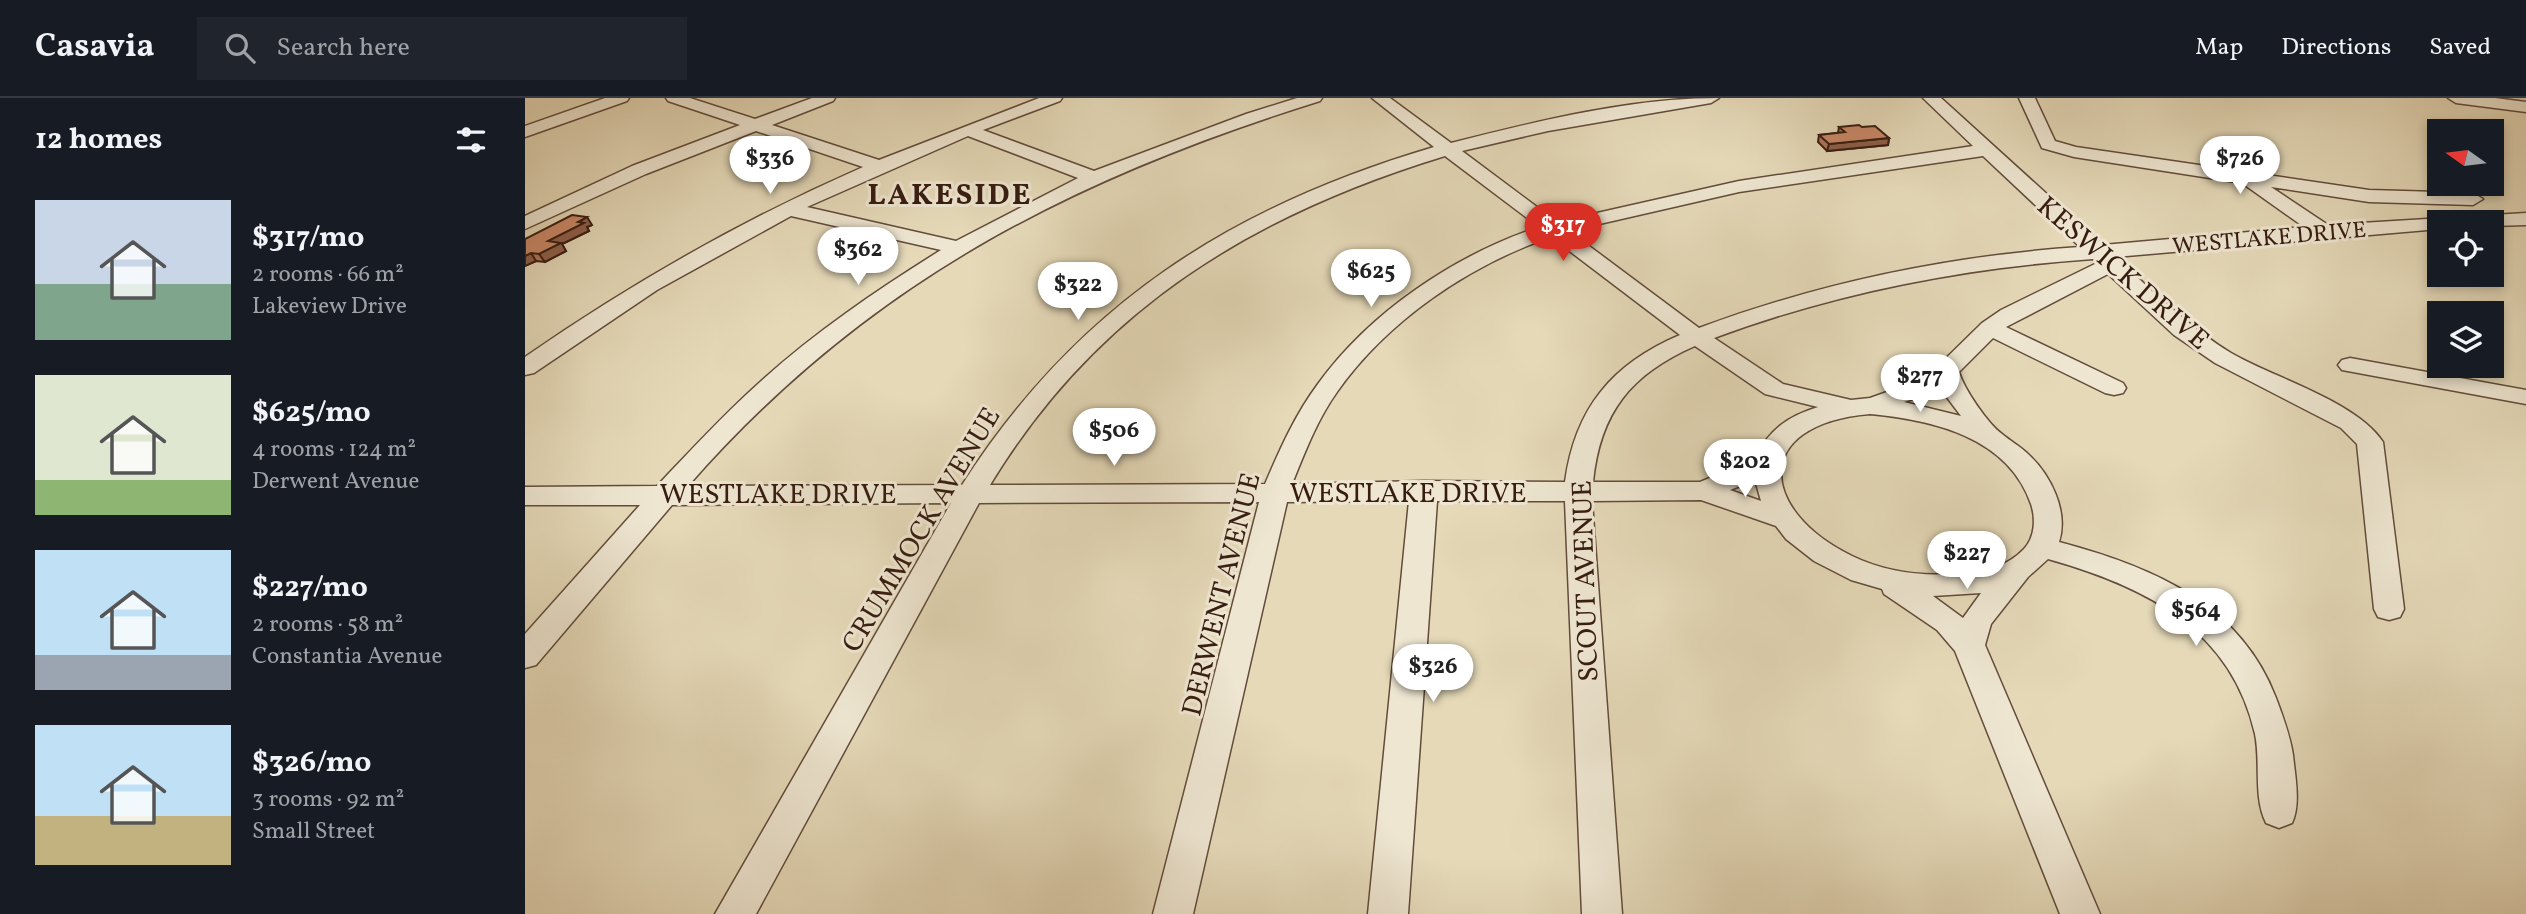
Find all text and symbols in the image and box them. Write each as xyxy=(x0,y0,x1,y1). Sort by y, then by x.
search box xyxy=(197,17,687,80)
text: Casavia xyxy=(35,25,155,71)
icon: search xyxy=(221,29,259,67)
text: Search here xyxy=(277,30,410,66)
text: Map xyxy=(2195,31,2243,65)
text: Directions xyxy=(2281,31,2391,65)
text: Saved xyxy=(2429,31,2491,65)
text: 12 homes xyxy=(35,119,162,161)
north arrow xyxy=(2427,119,2504,196)
map controls xyxy=(2427,119,2504,378)
icon: filters xyxy=(452,121,490,159)
pin: $336 xyxy=(729,136,811,196)
pin: $726 xyxy=(2199,136,2281,196)
text: $336 xyxy=(746,143,794,175)
text: $726 xyxy=(2216,143,2264,175)
district label: LAKESIDE xyxy=(868,175,1032,217)
street label: KESWICK DRIVE xyxy=(2028,188,2217,360)
pin: $317 xyxy=(1522,204,1604,263)
text: $317 xyxy=(1541,210,1585,242)
button: locate xyxy=(2427,210,2504,287)
street label: WESTLAKE DRIVE xyxy=(2171,215,2368,263)
text: $317/mo xyxy=(252,217,364,259)
icon: home xyxy=(91,228,175,312)
pin: $362 xyxy=(817,228,899,287)
text: $362 xyxy=(833,234,883,266)
pin: $625 xyxy=(1330,250,1412,309)
text: $625 xyxy=(1347,256,1395,288)
text: 2 rooms · 66 m² xyxy=(252,259,404,291)
pin: $322 xyxy=(1037,262,1119,322)
text: $322 xyxy=(1054,269,1102,301)
text: Lakeview Drive xyxy=(252,291,407,323)
button: layers xyxy=(2427,301,2504,378)
pin: $277 xyxy=(1879,354,1961,414)
text: $277 xyxy=(1897,361,1943,393)
text: $625/mo xyxy=(252,392,371,434)
street label: CRUMMOCK AVENUE xyxy=(833,400,1011,660)
icon: home xyxy=(91,403,175,487)
pin: $506 xyxy=(1073,408,1155,468)
text: $506 xyxy=(1089,415,1139,447)
text: 4 rooms · 124 m² xyxy=(252,434,416,466)
pin: $202 xyxy=(1704,440,1786,499)
text: $202 xyxy=(1720,446,1770,478)
text: Derwent Avenue xyxy=(252,466,419,498)
street label: DERWENT AVENUE xyxy=(1173,469,1272,720)
street label: WESTLAKE DRIVE xyxy=(1289,475,1527,514)
street label: WESTLAKE DRIVE xyxy=(659,476,897,515)
street label: SCOUT AVENUE xyxy=(1563,479,1610,682)
pin: $227 xyxy=(1926,532,2008,591)
text: $227 xyxy=(1943,538,1991,570)
text: $227/mo xyxy=(252,567,368,609)
icon: home xyxy=(91,578,175,662)
pin: $564 xyxy=(2155,588,2237,648)
text: $564 xyxy=(2171,595,2221,627)
text: 2 rooms · 58 m² xyxy=(252,609,403,641)
text: Constantia Avenue xyxy=(252,641,442,673)
pin: $326 xyxy=(1392,644,1474,704)
text: $326 xyxy=(1408,651,1458,683)
text: $326/mo xyxy=(252,742,372,784)
icon: home xyxy=(91,753,175,837)
text: 3 rooms · 92 m² xyxy=(252,784,404,816)
text: Small Street xyxy=(252,816,375,848)

